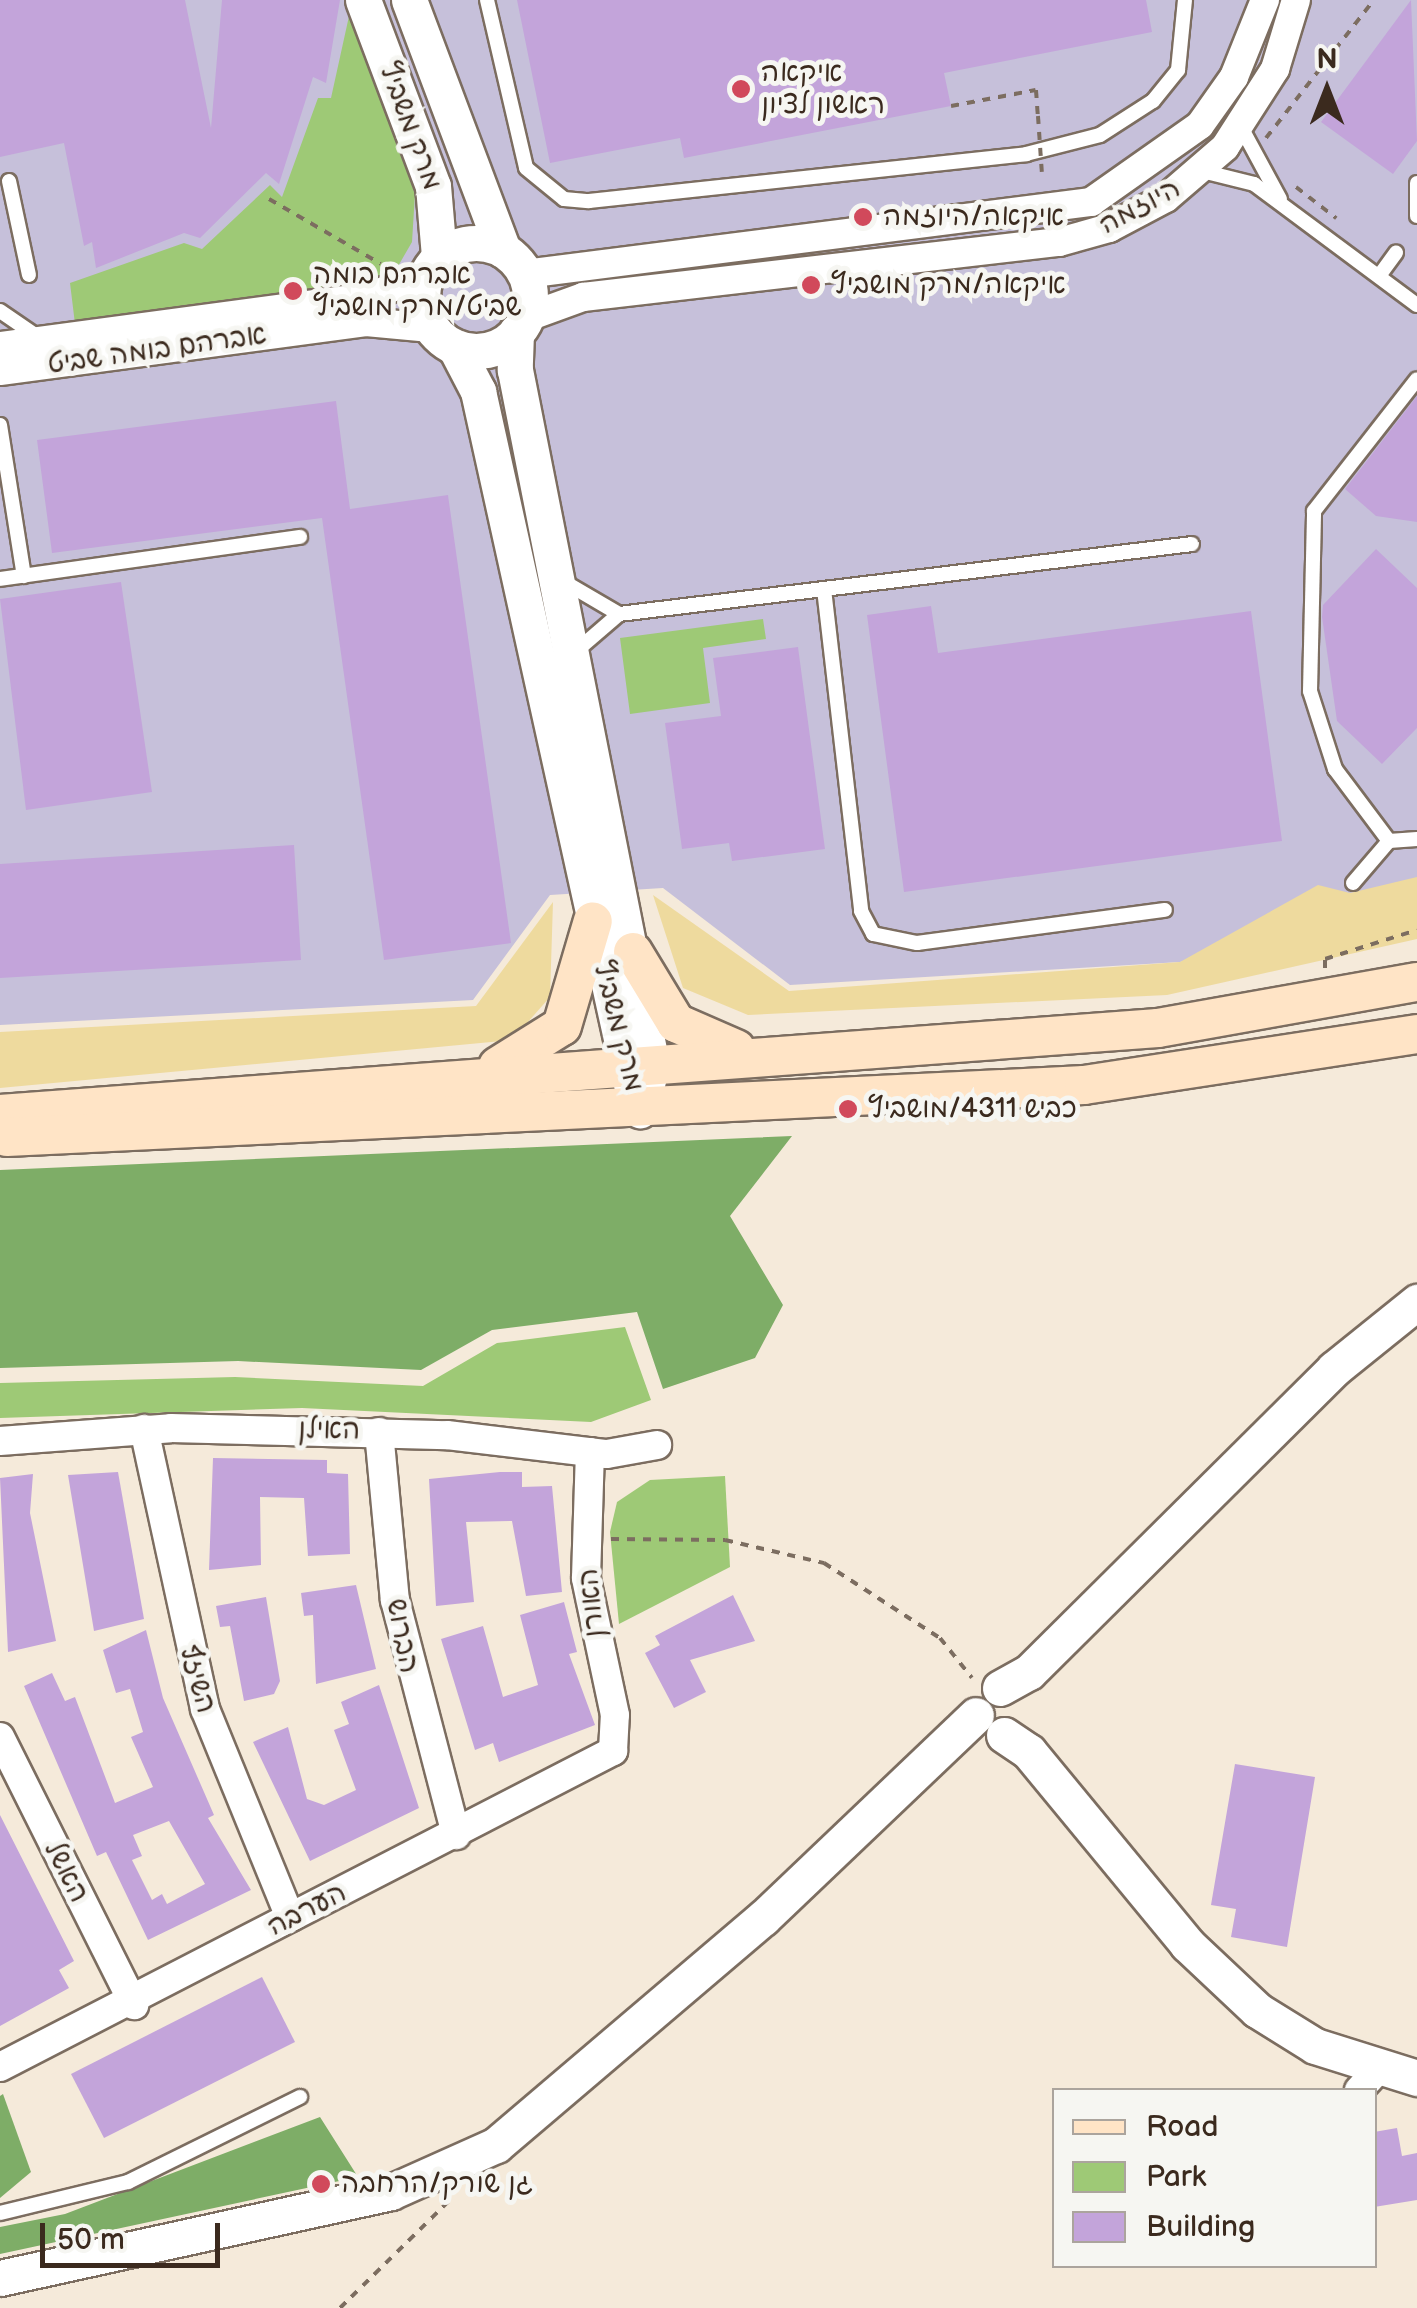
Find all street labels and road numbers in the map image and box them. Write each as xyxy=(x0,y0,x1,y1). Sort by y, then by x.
street label: מרק משביץ xyxy=(371,57,449,195)
street label: היוזמה xyxy=(1094,172,1186,242)
street label: אברהם בומה שביט xyxy=(45,318,269,382)
street label: מרק משביץ xyxy=(586,957,650,1095)
street label: האילן xyxy=(298,1413,360,1447)
street label: האורן xyxy=(572,1567,612,1639)
street label: הברוש xyxy=(378,1596,426,1676)
street label: השיזף xyxy=(171,1641,223,1717)
street label: האשל xyxy=(36,1836,96,1908)
street label: הערבה xyxy=(262,1876,352,1944)

